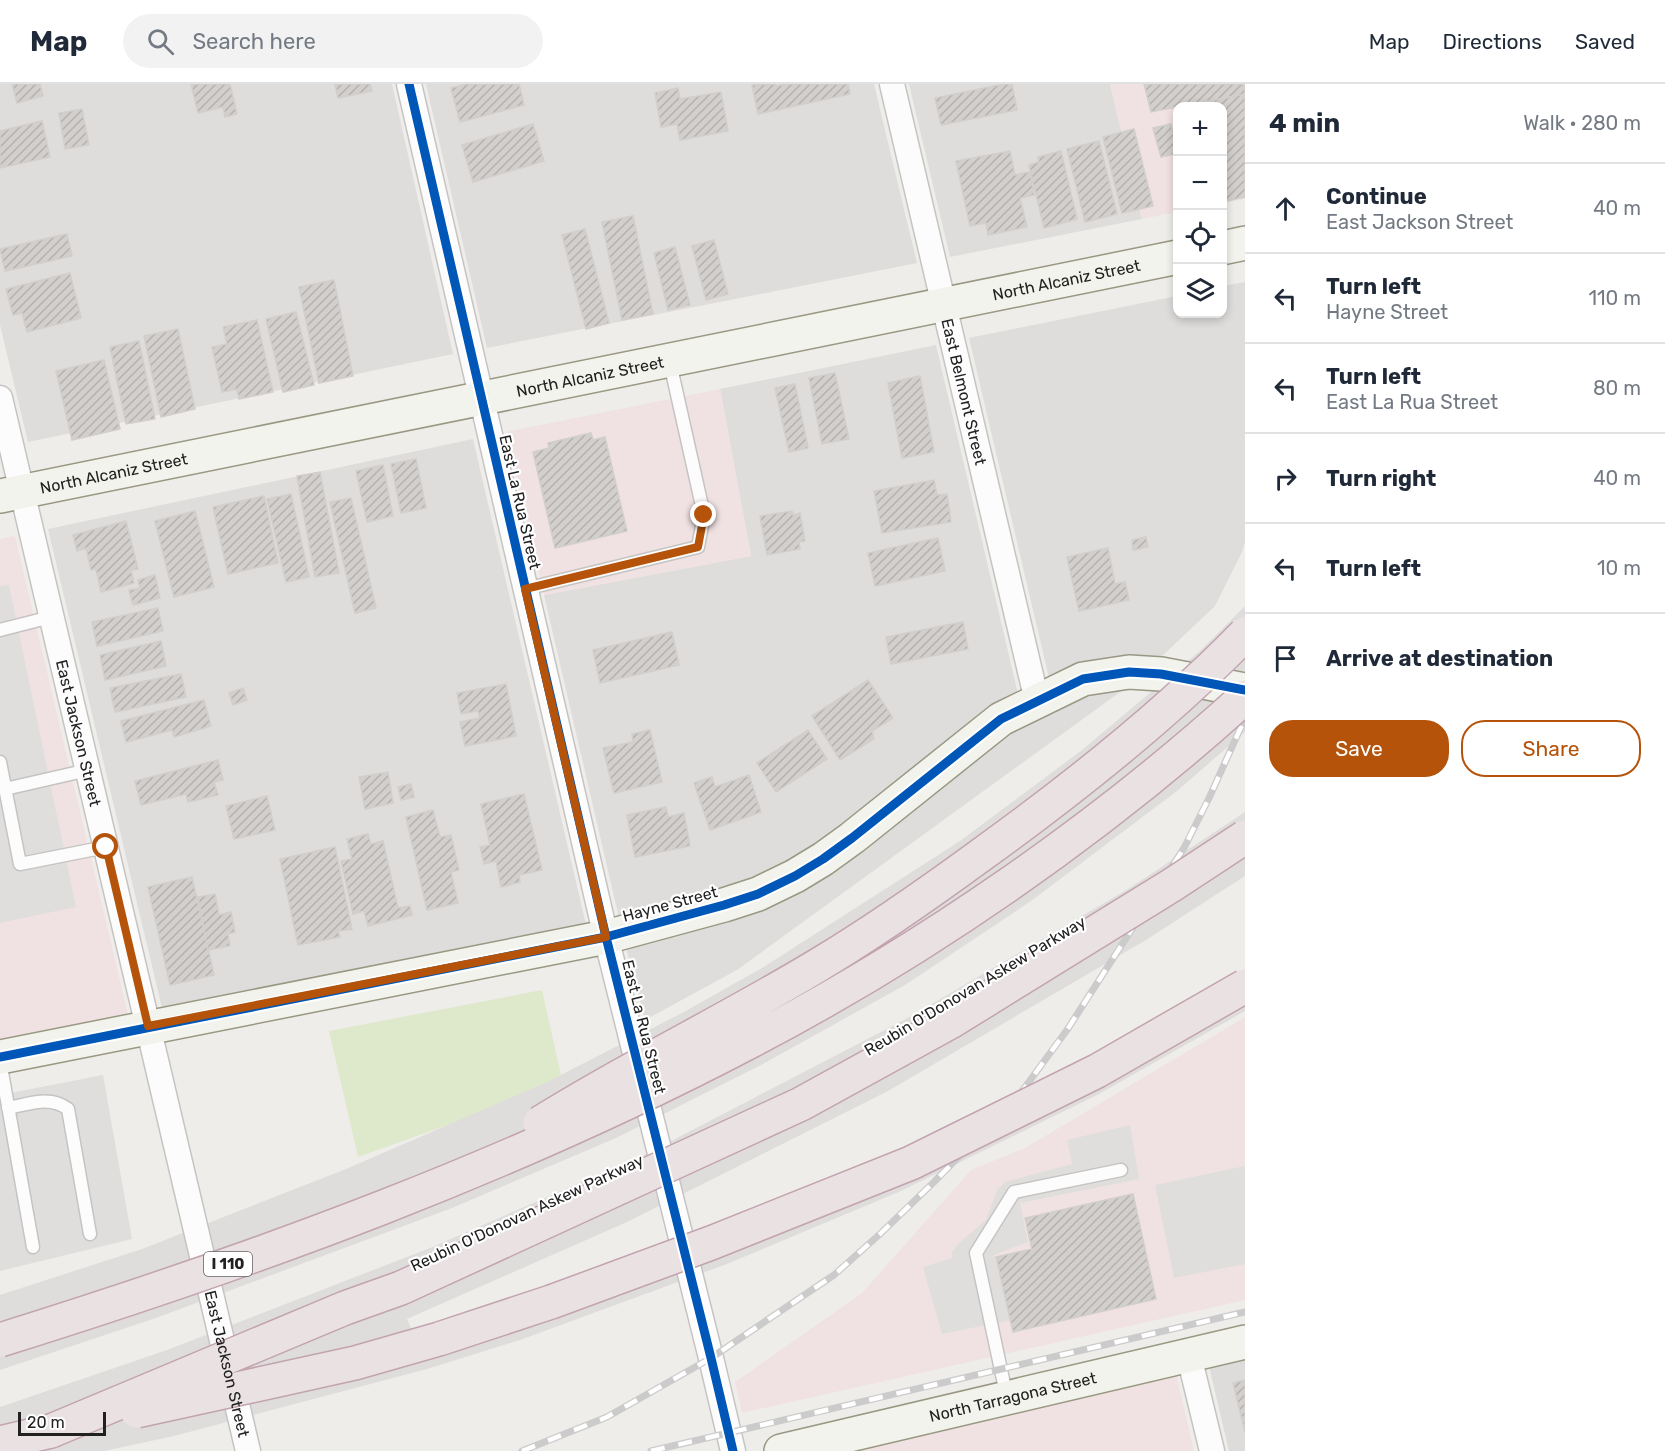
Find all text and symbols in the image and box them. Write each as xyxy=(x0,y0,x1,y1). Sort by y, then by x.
search box xyxy=(123,14,543,68)
text: Map xyxy=(30,25,87,58)
icon: search xyxy=(144,25,177,58)
text: Search here xyxy=(192,28,316,55)
text: Map xyxy=(1369,29,1410,54)
text: Directions xyxy=(1443,29,1542,54)
text: Saved xyxy=(1575,29,1635,54)
map controls xyxy=(1173,102,1227,318)
button: + xyxy=(1173,102,1227,156)
text: 4 min xyxy=(1269,108,1340,139)
text: Walk · 280 m xyxy=(1523,111,1641,135)
button: − xyxy=(1173,156,1227,210)
text: Continue xyxy=(1326,183,1427,210)
icon: ahead xyxy=(1269,192,1302,225)
text: 40 m xyxy=(1593,196,1641,220)
button: locate xyxy=(1173,210,1227,264)
text: East Jackson Street xyxy=(1326,210,1513,234)
street label: North Alcaniz Street xyxy=(991,255,1142,304)
button: layers xyxy=(1173,264,1227,318)
text: Turn left xyxy=(1326,273,1421,300)
icon: left xyxy=(1269,282,1302,315)
text: 110 m xyxy=(1589,286,1641,310)
text: Hayne Street xyxy=(1326,300,1448,324)
street label: East Belmont Street xyxy=(938,316,991,467)
street label: North Alcaniz Street xyxy=(514,352,665,401)
text: Turn left xyxy=(1326,363,1421,390)
icon: left xyxy=(1269,372,1302,405)
text: 80 m xyxy=(1593,376,1641,400)
text: East La Rua Street xyxy=(1326,390,1498,414)
street label: East La Rua Street xyxy=(495,433,545,571)
street label: North Alcaniz Street xyxy=(38,449,189,497)
icon: right xyxy=(1269,462,1302,495)
text: Turn right xyxy=(1326,465,1436,492)
text: 40 m xyxy=(1593,466,1641,490)
route end xyxy=(690,501,716,527)
icon: left xyxy=(1269,552,1302,585)
text: Turn left xyxy=(1326,555,1421,582)
text: 10 m xyxy=(1597,556,1641,580)
icon: arrive xyxy=(1269,642,1302,675)
text: Arrive at destination xyxy=(1326,645,1553,672)
street label: East Jackson Street xyxy=(52,658,105,808)
button: Save xyxy=(1269,720,1449,777)
button: Share xyxy=(1461,720,1641,777)
route start xyxy=(92,833,118,859)
street label: Hayne Street xyxy=(620,882,720,926)
street label: Reubin O'Donovan Askew Parkway xyxy=(861,912,1089,1060)
street label: East La Rua Street xyxy=(618,958,670,1096)
street label: Reubin O'Donovan Askew Parkway xyxy=(407,1150,647,1275)
road number: I 110 xyxy=(204,1252,252,1276)
street label: East Jackson Street xyxy=(201,1288,254,1439)
street label: North Tarragona Street xyxy=(927,1368,1098,1425)
scale bar xyxy=(18,1409,106,1436)
text: 20 m xyxy=(27,1413,65,1432)

